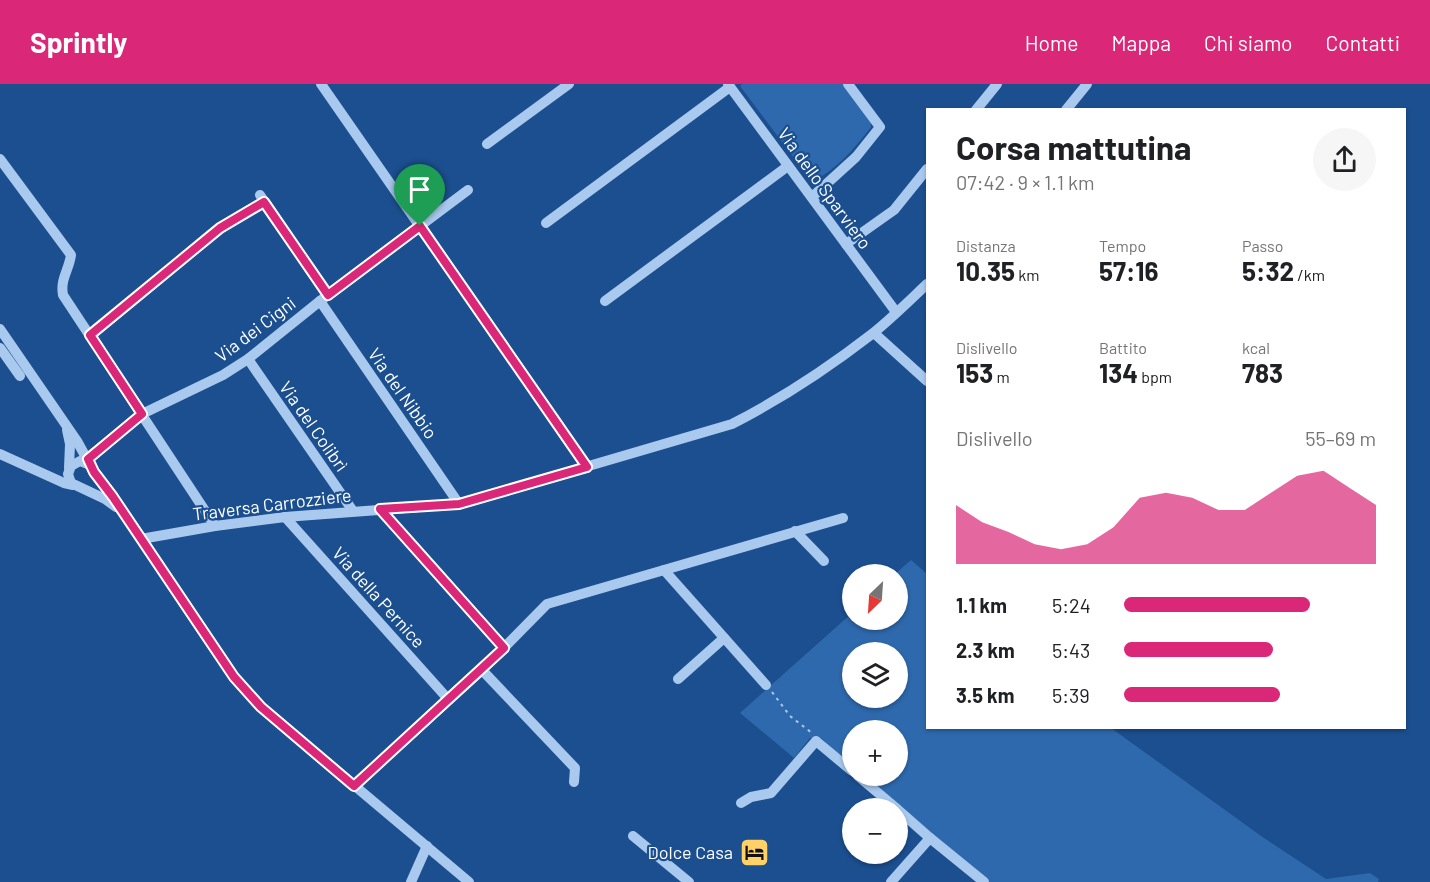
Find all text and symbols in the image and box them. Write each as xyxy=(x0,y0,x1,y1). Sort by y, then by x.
text: Sprintly xyxy=(30,25,127,59)
text: Home xyxy=(1025,30,1078,55)
text: Mappa xyxy=(1111,30,1171,55)
text: Chi siamo xyxy=(1204,30,1293,55)
text: Contatti xyxy=(1326,30,1400,55)
street label: Via dello Sparviero xyxy=(774,123,876,253)
text: Corsa mattutina xyxy=(956,127,1192,167)
button: share xyxy=(1313,128,1376,191)
pin xyxy=(394,164,445,226)
text: 07:42 · 9 × 1.1 km xyxy=(956,170,1094,194)
icon: arrive xyxy=(403,173,436,206)
text: Distanza xyxy=(956,236,1016,255)
text: Tempo xyxy=(1099,236,1146,255)
text: Passo xyxy=(1242,236,1283,255)
text: 10.35 xyxy=(956,255,1015,286)
text: 57:16 xyxy=(1099,255,1159,286)
text: 5:32 xyxy=(1242,255,1294,286)
text: km xyxy=(1015,265,1040,284)
text: /km xyxy=(1294,265,1325,284)
street label: Via dei Cigni xyxy=(210,292,300,366)
text: Dislivello xyxy=(956,338,1017,357)
text: Battito xyxy=(1099,338,1147,357)
text: kcal xyxy=(1242,338,1270,357)
street label: Via del Nibbio xyxy=(364,343,442,443)
text: 153 xyxy=(956,357,993,388)
text: 134 xyxy=(1099,357,1138,388)
text: 783 xyxy=(1242,357,1283,388)
text: m xyxy=(993,367,1010,386)
text: bpm xyxy=(1138,367,1172,386)
street label: Via del Colibrì xyxy=(275,377,353,475)
text: Dislivello xyxy=(956,426,1033,450)
text: 55–69 m xyxy=(1305,426,1376,450)
street label: Traversa Carrozziere xyxy=(191,483,353,525)
street label: Via della Pernice xyxy=(328,542,430,652)
north arrow xyxy=(842,564,908,630)
map controls xyxy=(842,564,908,864)
text: 1.1 km xyxy=(956,593,1007,617)
text: 5:24 xyxy=(1052,593,1091,617)
text: 2.3 km xyxy=(956,638,1015,662)
text: 5:43 xyxy=(1052,638,1090,662)
button: layers xyxy=(842,642,908,708)
text: 3.5 km xyxy=(956,683,1014,707)
text: 5:39 xyxy=(1052,683,1090,707)
button: + xyxy=(842,720,908,786)
button: − xyxy=(842,798,908,864)
hotel icon: Dolce Casa xyxy=(738,836,770,868)
place label: Dolce Casa xyxy=(648,841,733,863)

